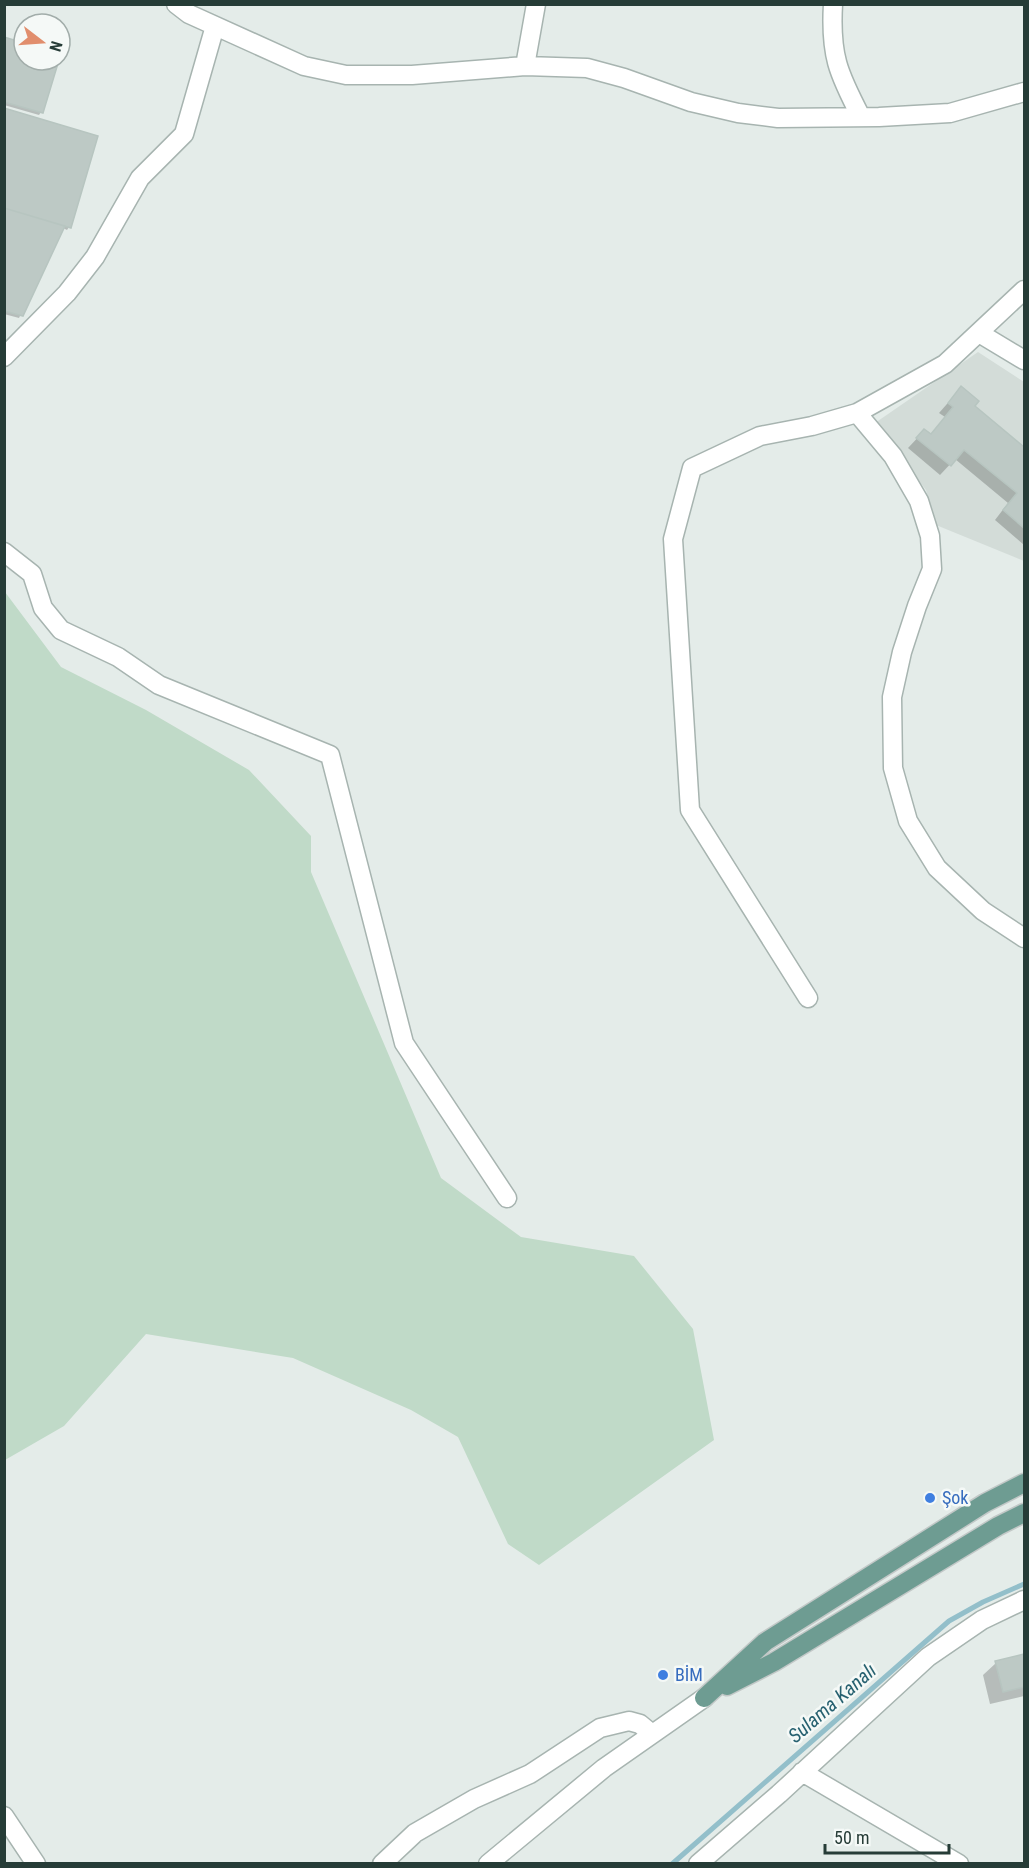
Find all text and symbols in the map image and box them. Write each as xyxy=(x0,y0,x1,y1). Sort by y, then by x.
north arrow xyxy=(12,12,72,72)
text: N xyxy=(45,39,66,54)
place label: Şok xyxy=(942,1487,968,1508)
marker: Şok xyxy=(923,1491,937,1505)
water label: Sulama Kanalı xyxy=(783,1658,881,1748)
place label: BİM xyxy=(675,1664,703,1685)
marker: BİM xyxy=(656,1668,670,1682)
scale bar xyxy=(825,1817,950,1855)
text: 50 m xyxy=(834,1827,869,1848)

